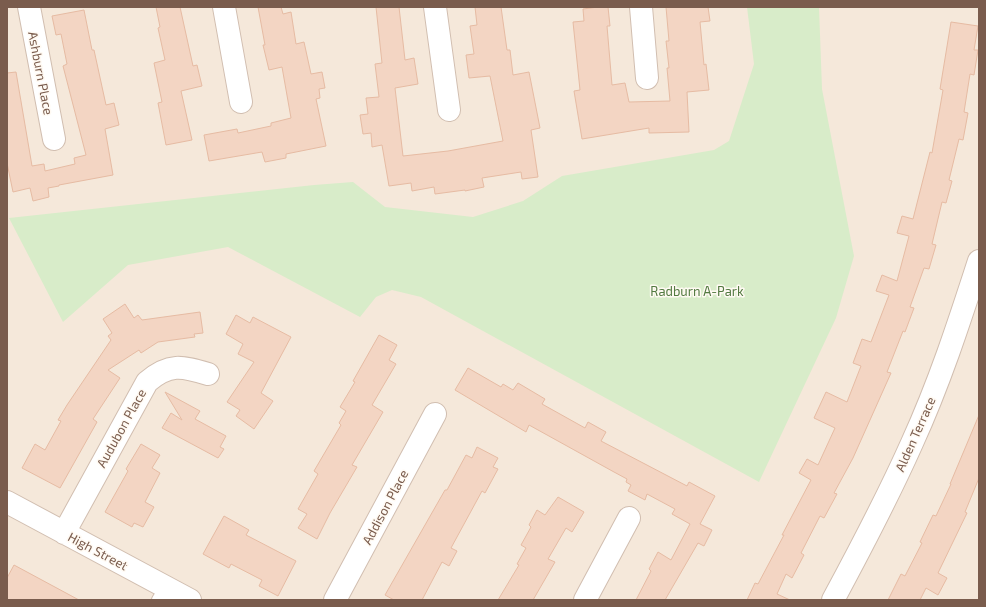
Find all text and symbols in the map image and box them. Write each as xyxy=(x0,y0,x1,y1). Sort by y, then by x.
street label: Ashburn Place xyxy=(25,30,57,116)
park label: Radburn A-Park xyxy=(650,283,744,299)
street label: Audubon Place xyxy=(93,386,149,470)
street label: Alden Terrace xyxy=(891,394,939,474)
street label: Addison Place xyxy=(359,467,411,547)
street label: High Street xyxy=(65,529,131,574)

